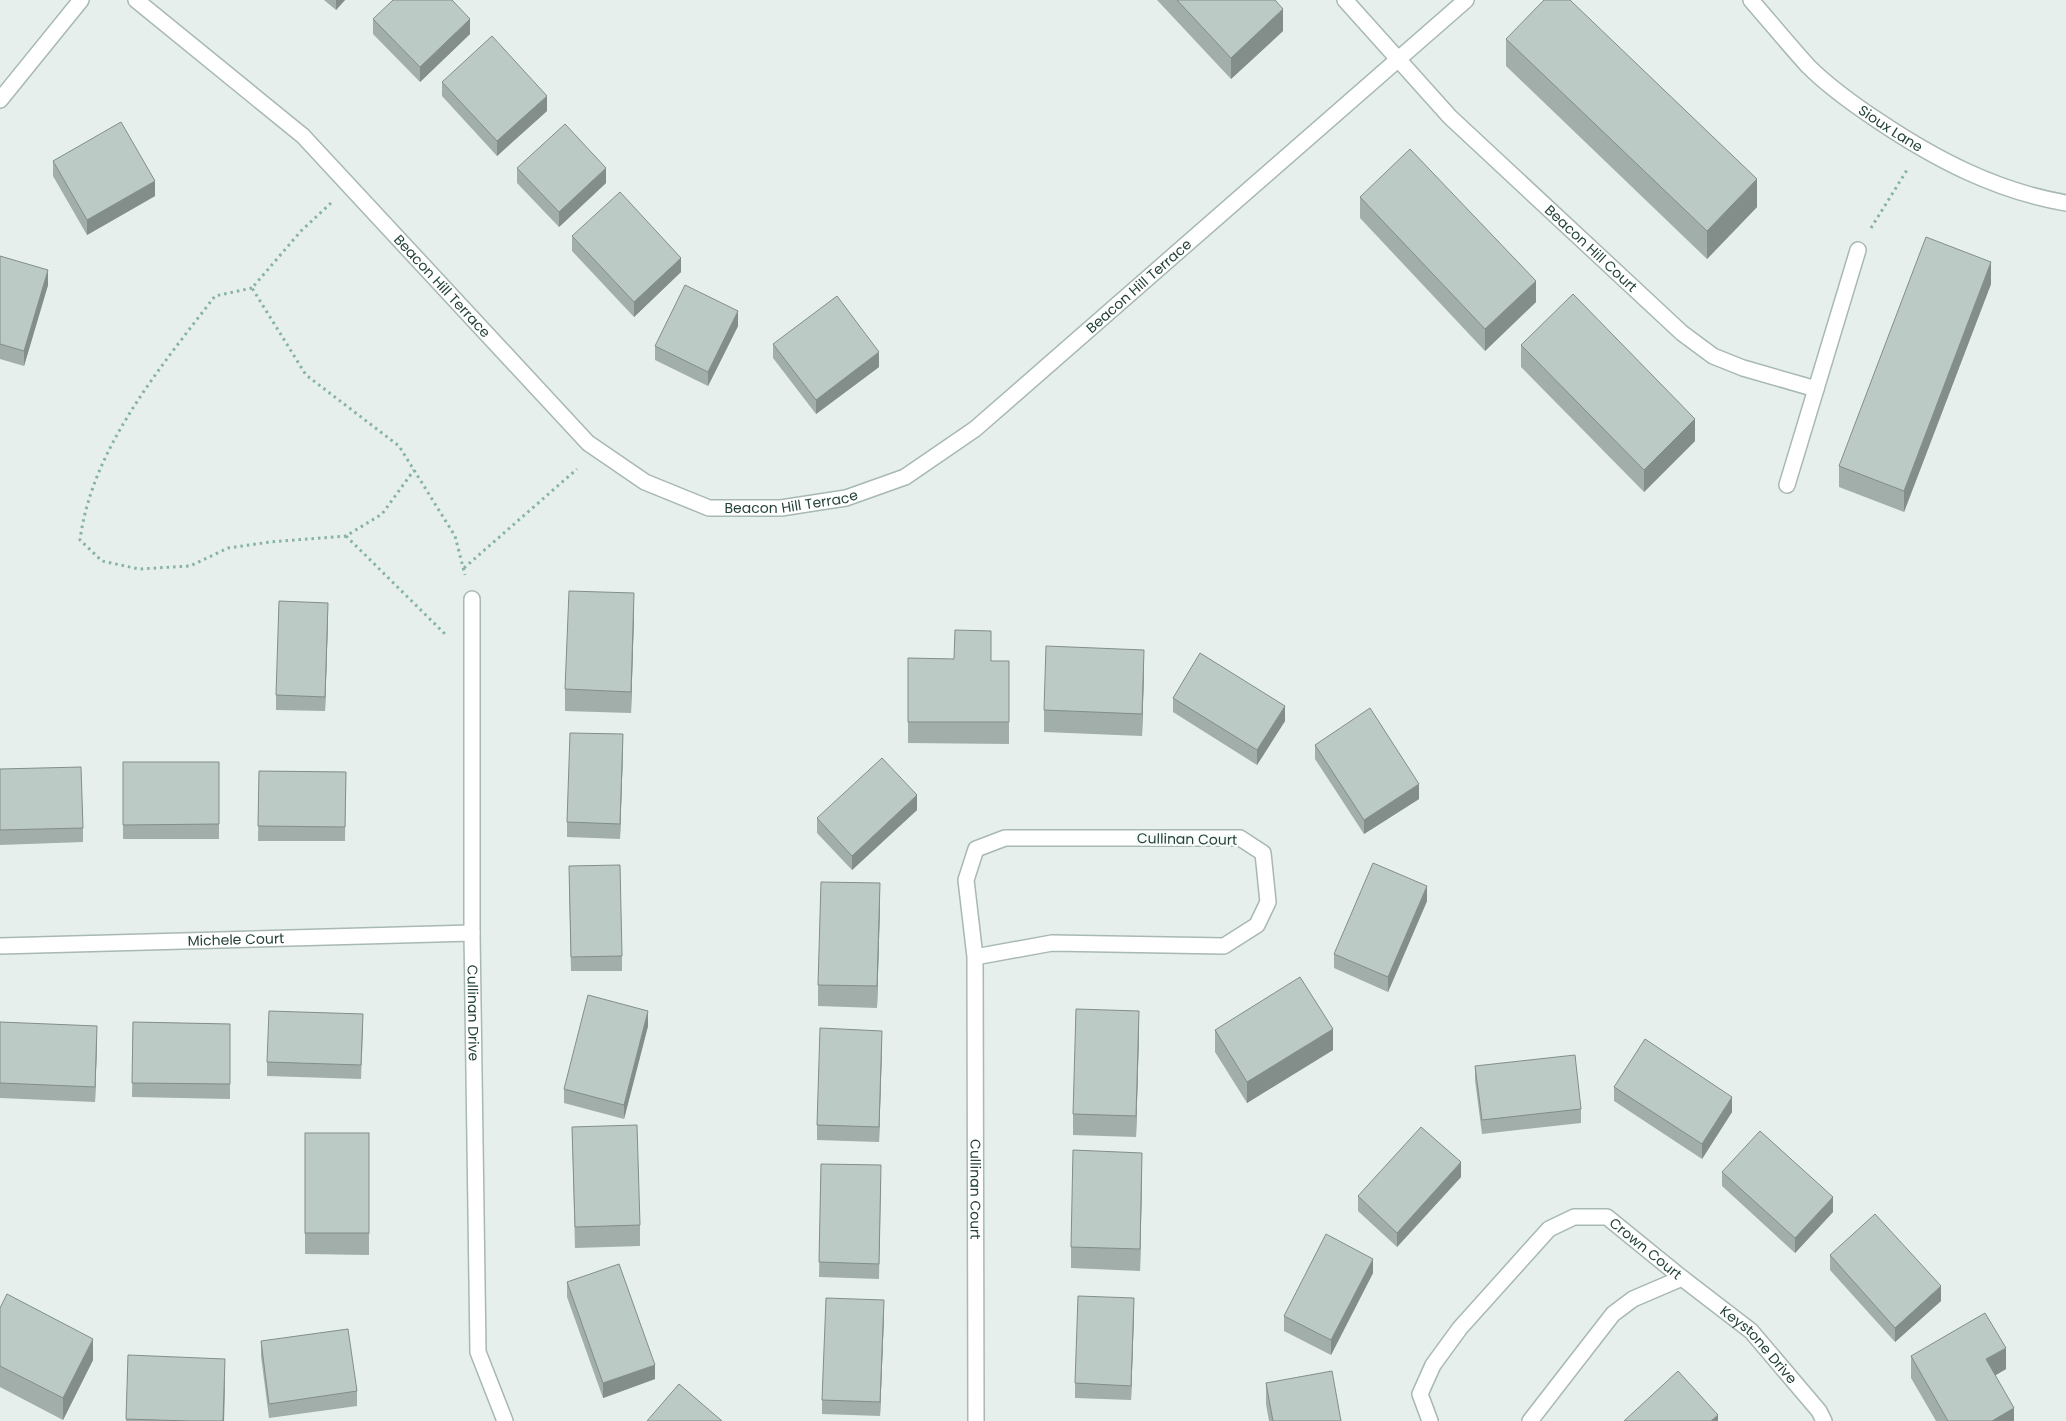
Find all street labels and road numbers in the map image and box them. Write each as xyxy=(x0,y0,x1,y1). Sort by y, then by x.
street label: Sioux Lane xyxy=(1854,100,1927,157)
street label: Beacon Hill Court xyxy=(1540,200,1642,297)
street label: Beacon Hill Terrace xyxy=(389,230,495,342)
street label: Beacon Hill Terrace xyxy=(1082,234,1196,338)
street label: Beacon Hill Terrace xyxy=(725,484,861,518)
street label: Cullinan Court xyxy=(1137,828,1237,850)
street label: Michele Court xyxy=(187,928,284,951)
street label: Cullinan Drive xyxy=(462,965,484,1062)
street label: Cullinan Court xyxy=(965,1139,986,1239)
street label: Crown Court xyxy=(1605,1213,1686,1284)
street label: Keystone Drive xyxy=(1716,1301,1802,1388)

